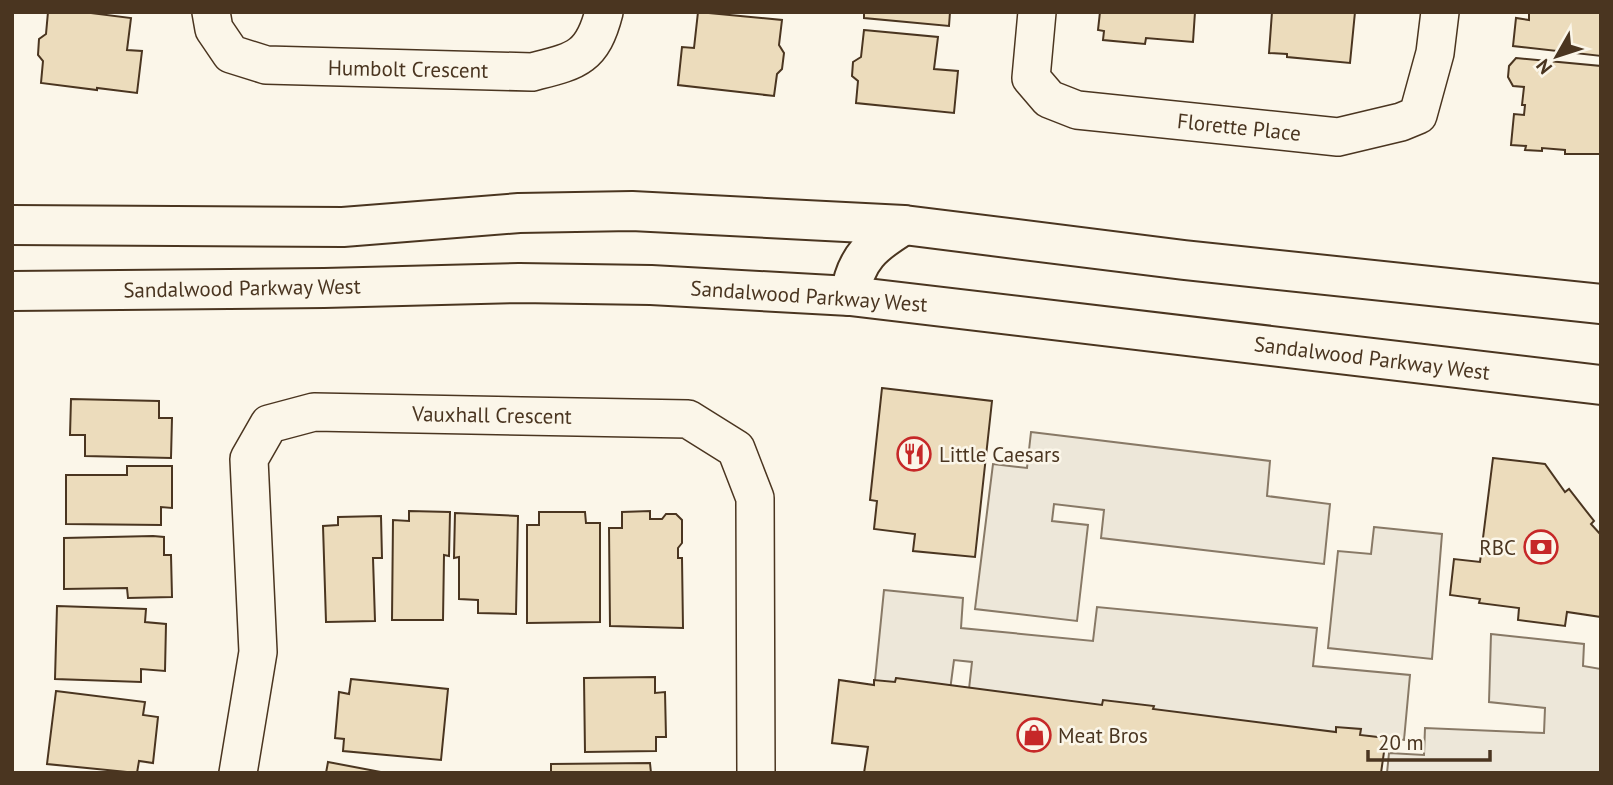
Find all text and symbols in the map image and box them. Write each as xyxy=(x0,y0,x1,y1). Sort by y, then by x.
north arrow xyxy=(1522,21,1592,91)
street label: Humbolt Crescent xyxy=(328,54,488,84)
text: N xyxy=(1531,54,1557,79)
street label: Florette Place xyxy=(1176,107,1302,147)
street label: Sandalwood Parkway West xyxy=(123,272,361,304)
street label: Sandalwood Parkway West xyxy=(690,274,928,318)
street label: Sandalwood Parkway West xyxy=(1253,330,1491,386)
street label: Vauxhall Crescent xyxy=(411,400,572,430)
restaurant icon: Little Caesars xyxy=(895,435,933,473)
place label: Little Caesars xyxy=(939,441,1060,468)
bank icon: RBC xyxy=(1522,528,1560,566)
place label: RBC xyxy=(1479,534,1516,561)
shop icon: Meat Bros xyxy=(1015,716,1053,754)
scale bar xyxy=(1368,718,1490,762)
place label: Meat Bros xyxy=(1058,722,1148,749)
text: 20 m xyxy=(1378,729,1424,756)

